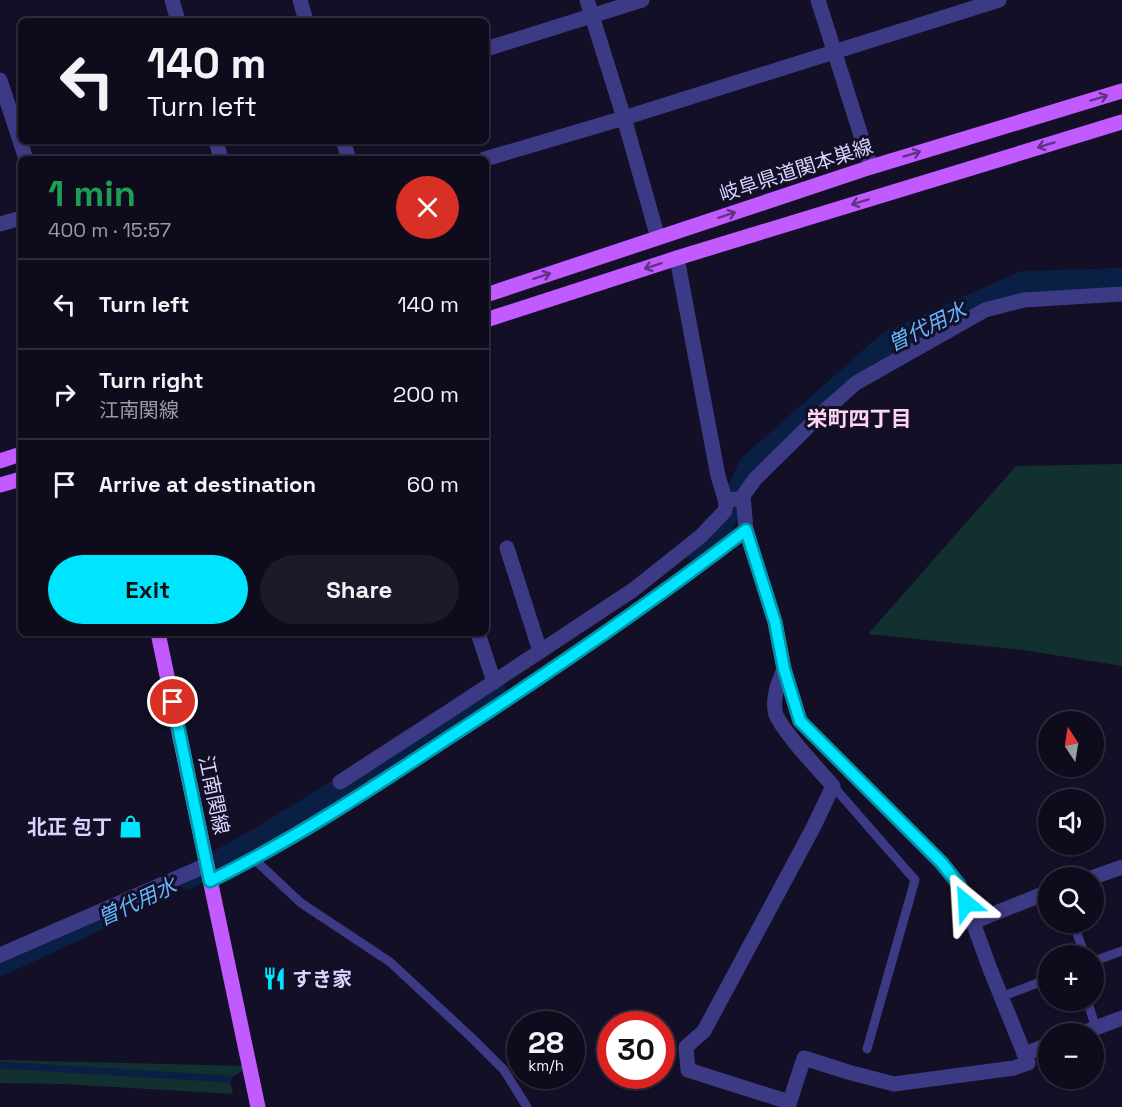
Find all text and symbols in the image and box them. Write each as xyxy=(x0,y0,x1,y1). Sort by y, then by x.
text: 140 m xyxy=(147,37,266,90)
icon: left xyxy=(48,42,126,120)
text: Turn left xyxy=(147,89,257,124)
one-way arrow xyxy=(1089,92,1108,103)
street label: 岐阜県道関本巣線 xyxy=(716,133,876,207)
one-way arrow xyxy=(1037,140,1056,151)
one-way arrow xyxy=(902,148,921,159)
text: 1 min xyxy=(48,171,136,217)
button: close xyxy=(396,176,459,239)
one-way arrow xyxy=(851,197,870,208)
one-way arrow xyxy=(717,209,736,220)
text: 400 m · 15:57 xyxy=(48,217,171,243)
one-way arrow xyxy=(644,261,663,272)
one-way arrow xyxy=(532,270,550,281)
icon: left xyxy=(48,288,81,321)
text: Turn left xyxy=(99,290,189,318)
text: 140 m xyxy=(397,290,459,318)
water label: 曽代用水 xyxy=(883,295,972,357)
text: Turn right xyxy=(99,366,204,394)
icon: right xyxy=(48,378,81,411)
text: 200 m xyxy=(393,380,459,408)
text: 江南関線 xyxy=(99,397,179,423)
district label: 栄町四丁目 xyxy=(807,405,912,432)
icon: arrive xyxy=(48,468,81,501)
text: Arrive at destination xyxy=(99,470,316,498)
text: 60 m xyxy=(407,470,459,498)
button: Exit xyxy=(48,555,248,624)
button: Share xyxy=(260,555,459,624)
pin xyxy=(147,676,198,727)
icon: arrive xyxy=(156,685,189,718)
north arrow xyxy=(1038,711,1104,777)
map controls xyxy=(1038,711,1104,1089)
street label: 江南関線 xyxy=(193,753,235,837)
button: sound xyxy=(1038,789,1104,855)
place label: 北正 包丁 xyxy=(27,814,112,840)
shop icon: 北正 包丁 xyxy=(117,814,143,840)
button: search xyxy=(1038,867,1104,933)
water label: 曽代用水 xyxy=(93,871,182,932)
position arrow xyxy=(934,871,998,935)
button: + xyxy=(1038,945,1104,1011)
restaurant icon: すき家 xyxy=(261,966,287,992)
place label: すき家 xyxy=(292,966,352,992)
speed limit sign: 30 xyxy=(597,1011,675,1089)
text: 28 xyxy=(528,1023,564,1062)
button: − xyxy=(1038,1023,1104,1089)
text: km/h xyxy=(528,1056,564,1075)

